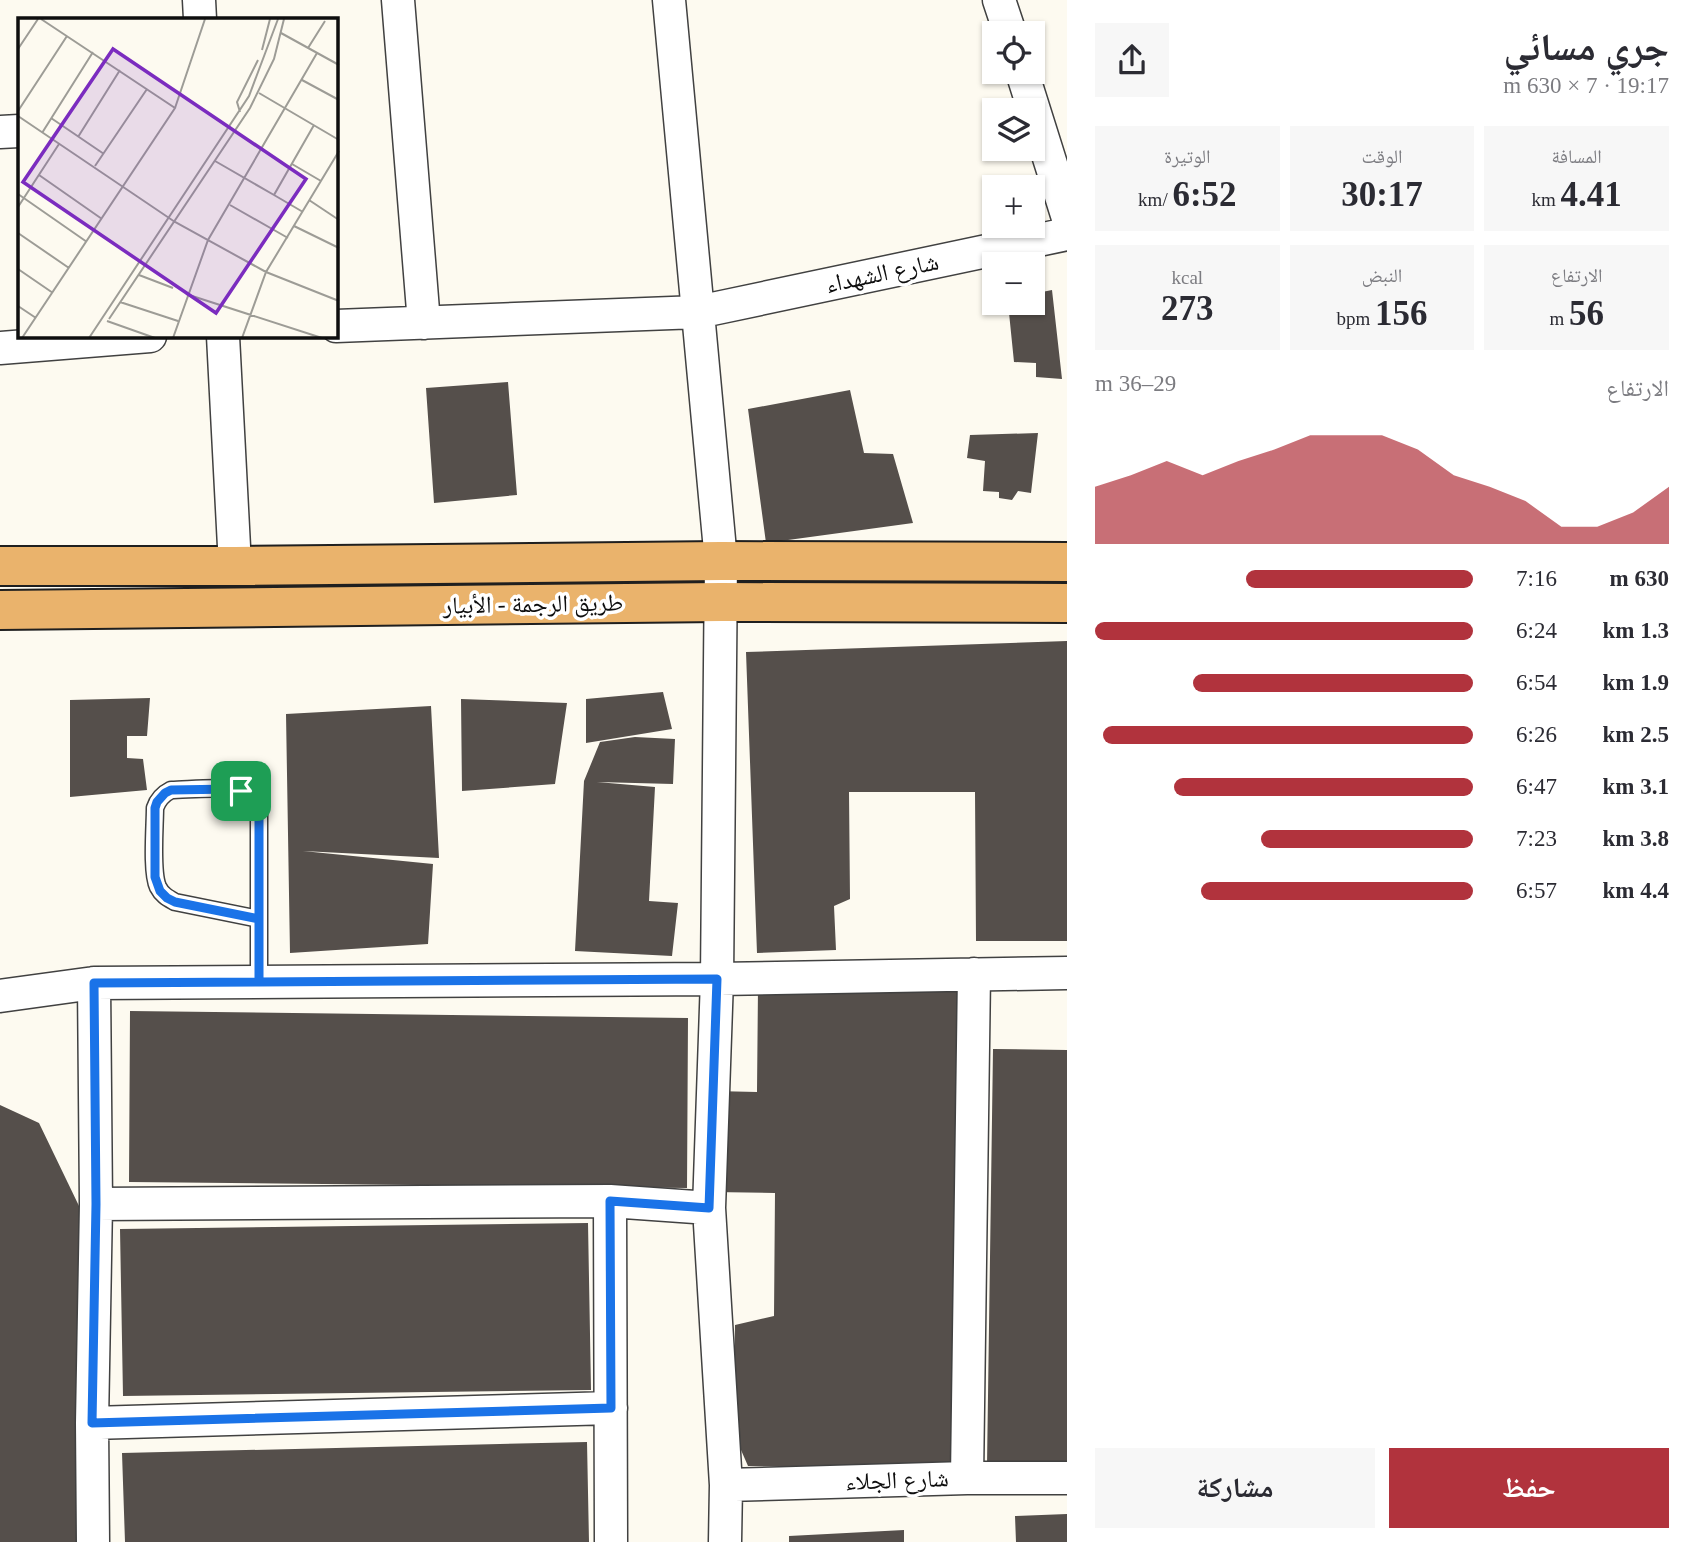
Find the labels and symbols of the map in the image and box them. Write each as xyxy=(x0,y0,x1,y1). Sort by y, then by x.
inset map xyxy=(18,18,338,338)
street label: شارع الشهداء xyxy=(823,248,941,300)
street label: طريق الرجمة - الأبيار xyxy=(442,589,623,620)
pin xyxy=(211,761,271,821)
street label: شارع الجلاء xyxy=(845,1465,949,1497)

